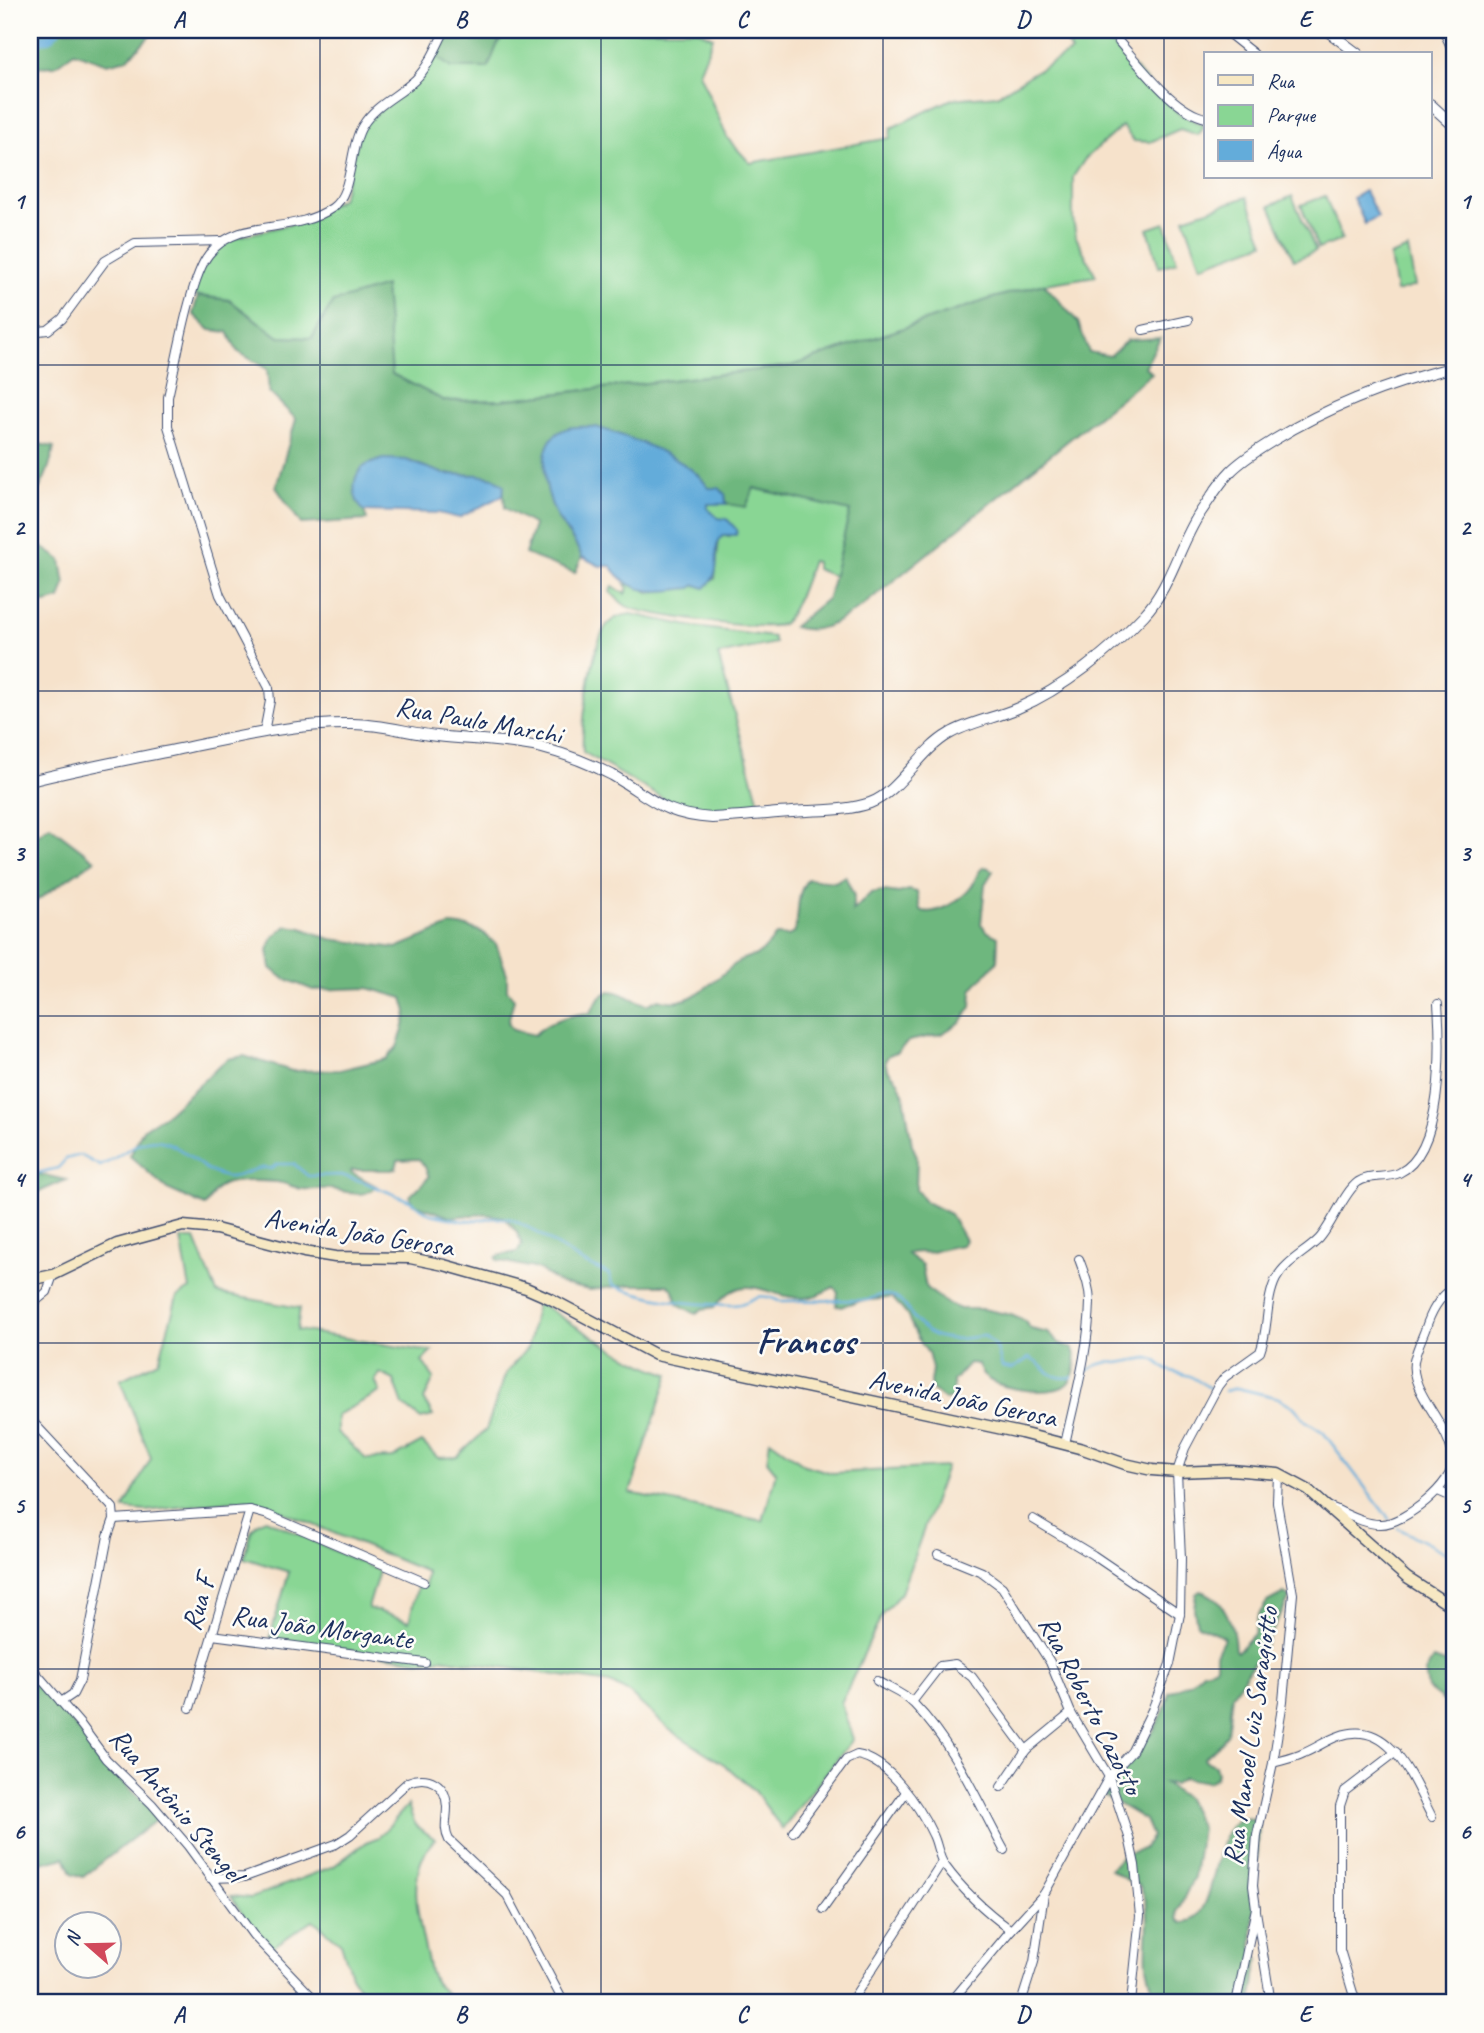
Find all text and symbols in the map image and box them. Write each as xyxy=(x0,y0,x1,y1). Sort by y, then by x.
text: A xyxy=(173,5,187,34)
text: B xyxy=(455,5,469,34)
text: C xyxy=(737,5,751,34)
text: D xyxy=(1016,5,1032,34)
text: E xyxy=(1299,5,1315,34)
legend xyxy=(1204,52,1432,178)
text: Rua xyxy=(1267,68,1295,94)
text: Parque xyxy=(1267,102,1316,128)
text: Água xyxy=(1267,138,1303,164)
text: 1 xyxy=(14,187,27,216)
text: 1 xyxy=(1460,187,1473,216)
text: 2 xyxy=(14,513,27,542)
text: 2 xyxy=(1460,513,1473,542)
street label: Rua Paulo Marchi xyxy=(393,688,569,752)
text: 3 xyxy=(14,839,27,868)
text: 3 xyxy=(1460,839,1473,868)
text: 4 xyxy=(14,1165,27,1194)
text: 4 xyxy=(1460,1165,1473,1194)
street label: Avenida João Gerosa xyxy=(262,1200,458,1264)
district label: Francos xyxy=(757,1319,859,1364)
street label: Avenida João Gerosa xyxy=(866,1361,1062,1435)
text: 5 xyxy=(14,1491,26,1520)
text: 5 xyxy=(1460,1491,1472,1520)
street label: Rua F xyxy=(173,1566,225,1635)
street label: Rua João Morgante xyxy=(229,1597,417,1657)
street label: Rua Manoel Luiz Saragiotto xyxy=(1215,1603,1286,1867)
street label: Rua Roberto Cazotto xyxy=(1031,1610,1152,1803)
street label: Rua Antônio Stengel xyxy=(102,1721,255,1893)
text: 6 xyxy=(14,1817,27,1846)
text: 6 xyxy=(1460,1817,1473,1846)
north arrow xyxy=(52,1910,122,1980)
text: N xyxy=(60,1927,87,1949)
text: A xyxy=(173,2000,187,2029)
text: B xyxy=(455,2000,469,2029)
text: C xyxy=(737,2000,751,2029)
text: D xyxy=(1016,2000,1032,2029)
text: E xyxy=(1299,2000,1315,2029)

